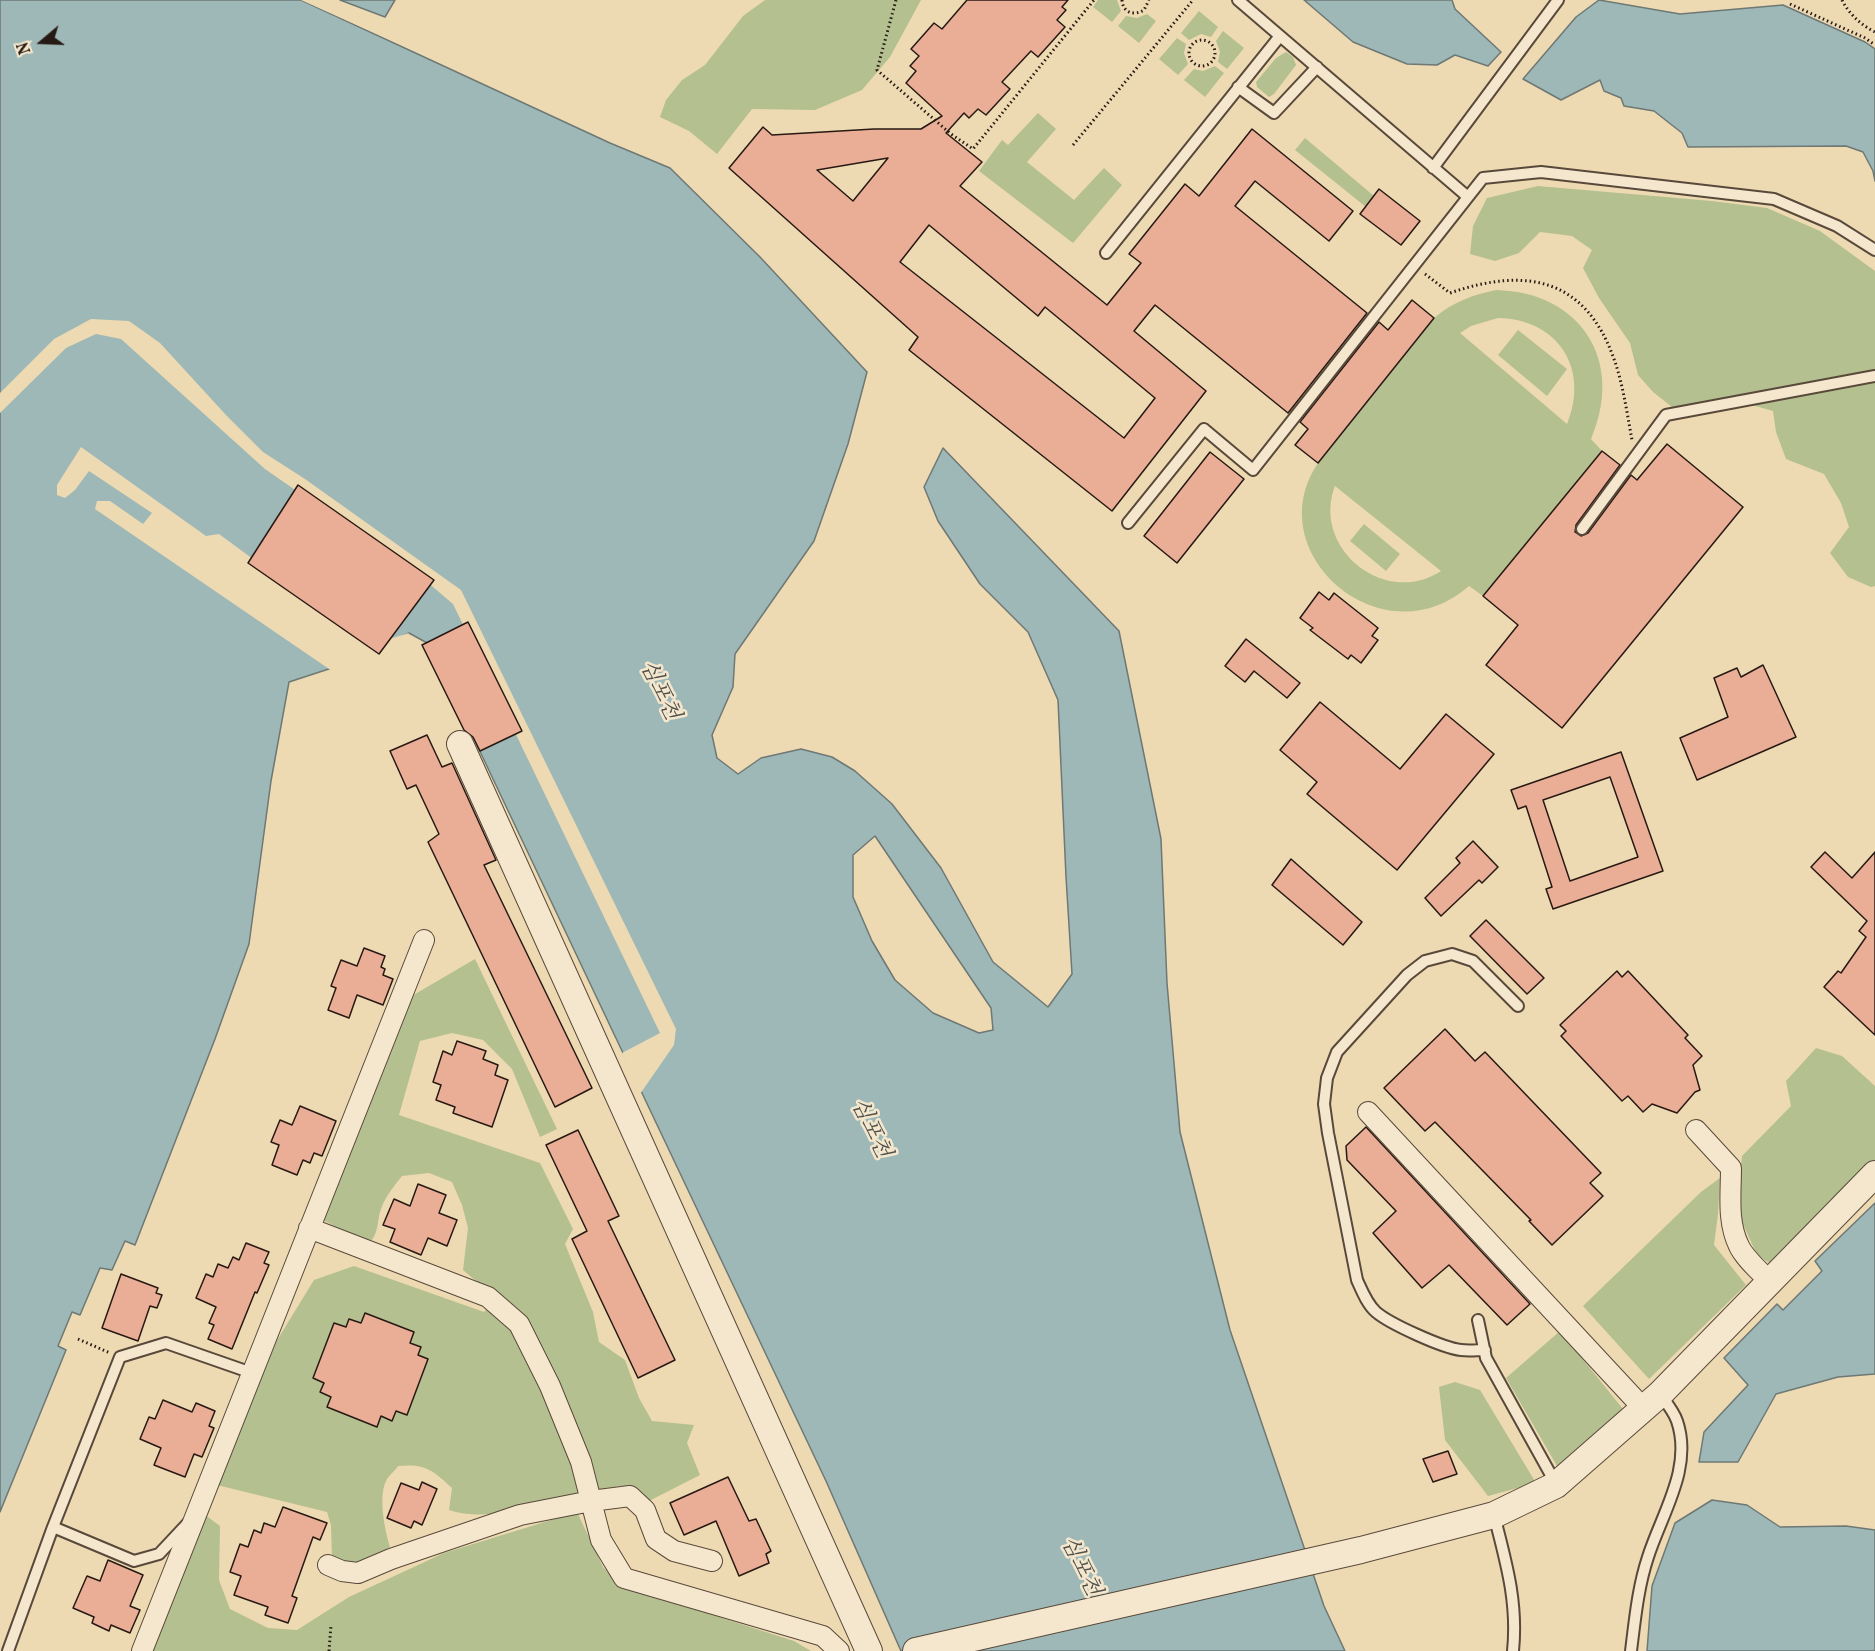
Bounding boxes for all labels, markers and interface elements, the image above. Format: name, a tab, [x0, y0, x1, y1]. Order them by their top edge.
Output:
north arrow	[12, 12, 72, 72]
text: N	[13, 39, 37, 57]
water label: 심포천	[632, 657, 684, 725]
water label: 심포천	[843, 1095, 895, 1163]
water label: 심포천	[1053, 1533, 1105, 1601]

